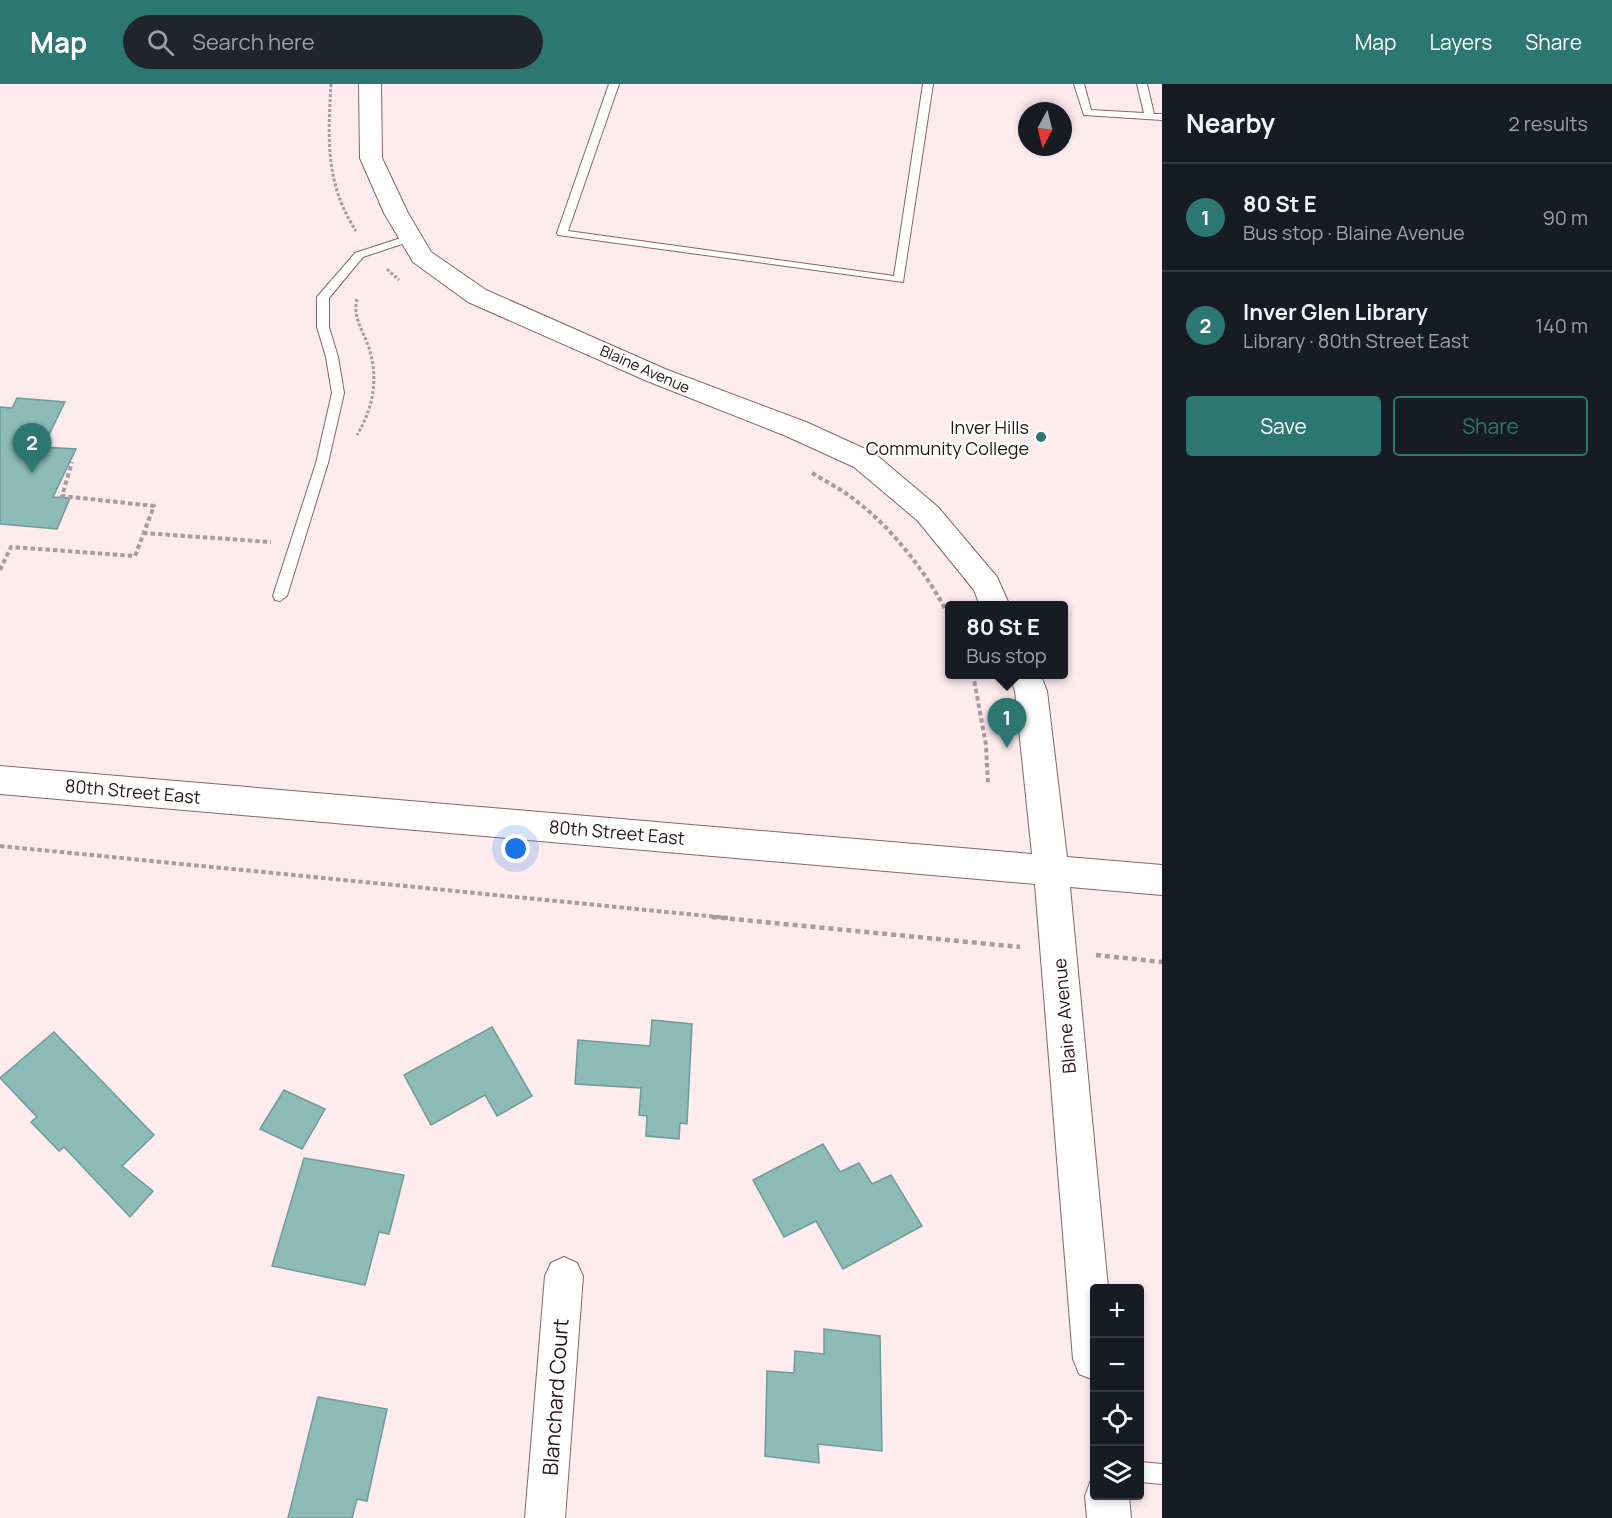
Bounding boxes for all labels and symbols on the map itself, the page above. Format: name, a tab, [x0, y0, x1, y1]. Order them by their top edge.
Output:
north arrow	[1018, 102, 1072, 156]
street label: Blaine Avenue	[597, 340, 694, 398]
place label: Inver Hills Community College	[866, 415, 1029, 460]
pin: 2	[12, 424, 51, 473]
marker: Inver Hills Community College	[1034, 430, 1048, 444]
pin: 1	[988, 698, 1026, 748]
street label: 80th Street East	[64, 773, 202, 809]
street label: 80th Street East	[548, 814, 686, 850]
your location	[501, 834, 530, 863]
street label: Blaine Avenue	[1047, 957, 1081, 1075]
street label: Blanchard Court	[536, 1317, 574, 1477]

